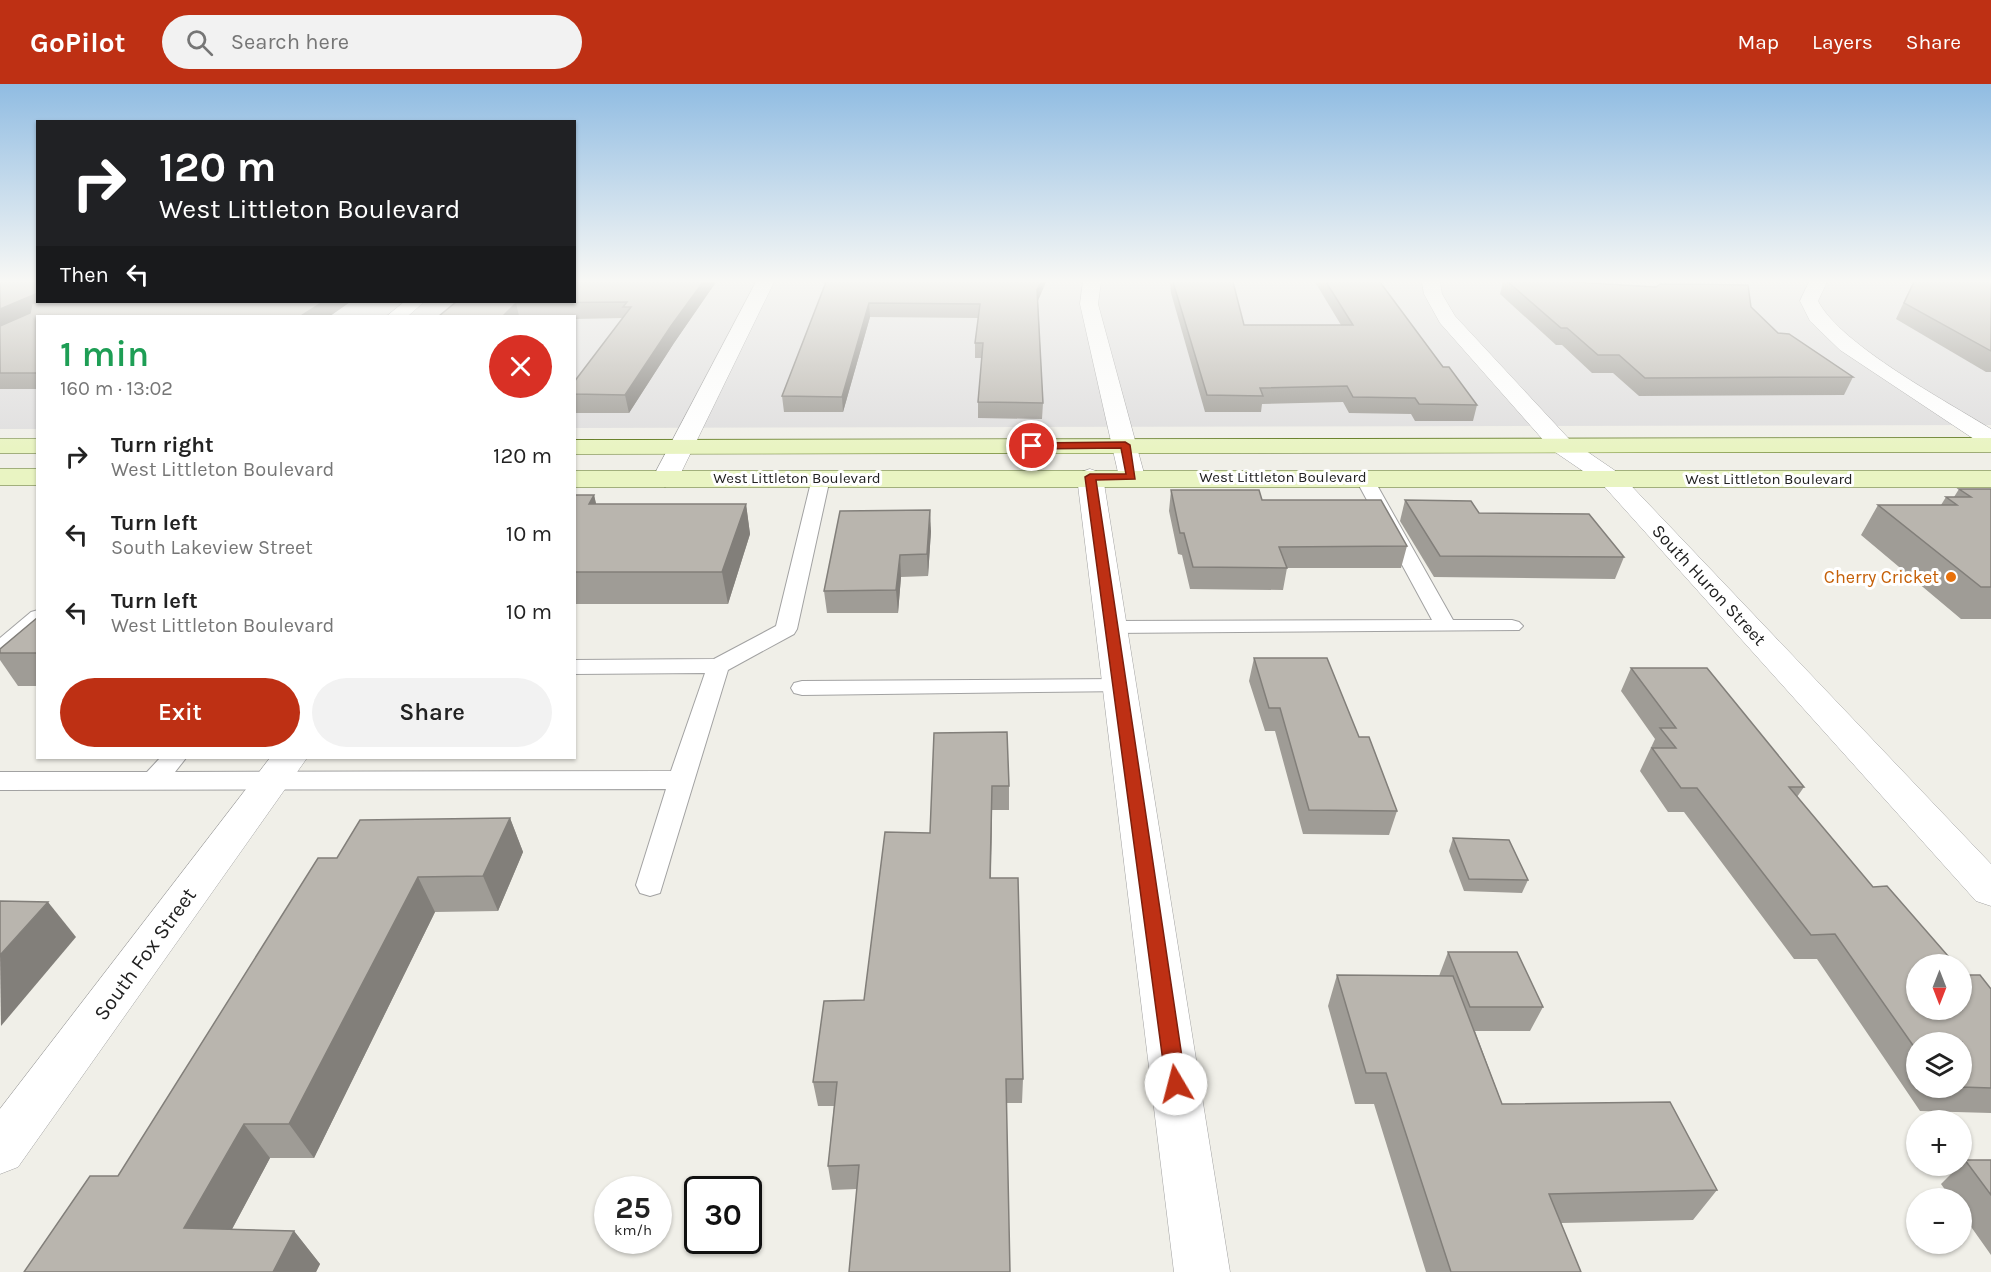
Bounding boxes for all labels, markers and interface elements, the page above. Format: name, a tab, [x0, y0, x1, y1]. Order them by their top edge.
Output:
search box	[162, 15, 582, 69]
text: GoPilot	[30, 26, 126, 59]
icon: search	[183, 26, 216, 59]
text: Search here	[231, 29, 349, 55]
text: Map	[1737, 30, 1779, 54]
text: Layers	[1812, 30, 1873, 54]
text: Share	[1906, 30, 1961, 54]
text: 120 m	[159, 142, 276, 192]
icon: right	[60, 144, 138, 222]
text: West Littleton Boulevard	[159, 193, 460, 225]
icon: left	[121, 258, 154, 291]
text: Then	[60, 262, 109, 288]
text: 1 min	[60, 333, 149, 375]
button: close	[489, 335, 552, 398]
text: 160 m · 13:02	[60, 377, 173, 400]
pin	[1006, 420, 1057, 471]
icon: arrive	[1015, 429, 1048, 462]
text: Turn right	[111, 432, 214, 458]
icon: right	[60, 440, 93, 473]
text: 120 m	[493, 443, 552, 469]
text: West Littleton Boulevard	[111, 458, 334, 481]
street label: West Littleton Boulevard	[1199, 468, 1367, 486]
street label: West Littleton Boulevard	[713, 469, 881, 487]
street label: West Littleton Boulevard	[1685, 470, 1853, 488]
text: Turn left	[111, 510, 198, 536]
icon: left	[60, 518, 93, 551]
street label: South Huron Street	[1647, 520, 1771, 650]
text: 10 m	[506, 521, 552, 547]
text: South Lakeview Street	[111, 536, 313, 559]
place label: Cherry Cricket	[1824, 566, 1939, 588]
marker: Cherry Cricket	[1944, 570, 1958, 584]
text: Turn left	[111, 588, 198, 614]
icon: left	[60, 596, 93, 629]
text: 10 m	[506, 599, 552, 625]
text: West Littleton Boulevard	[111, 614, 334, 637]
button: Exit	[60, 678, 300, 747]
button: Share	[312, 678, 552, 747]
street label: South Fox Street	[89, 883, 201, 1025]
north arrow	[1906, 954, 1972, 1020]
map controls	[1906, 954, 1972, 1254]
button: layers	[1906, 1032, 1972, 1098]
position arrow	[1144, 1052, 1208, 1116]
button: +	[1906, 1110, 1972, 1176]
speed limit sign: 30	[684, 1176, 762, 1254]
button: −	[1906, 1188, 1972, 1254]
text: 25	[615, 1190, 651, 1226]
text: km/h	[614, 1221, 652, 1239]

